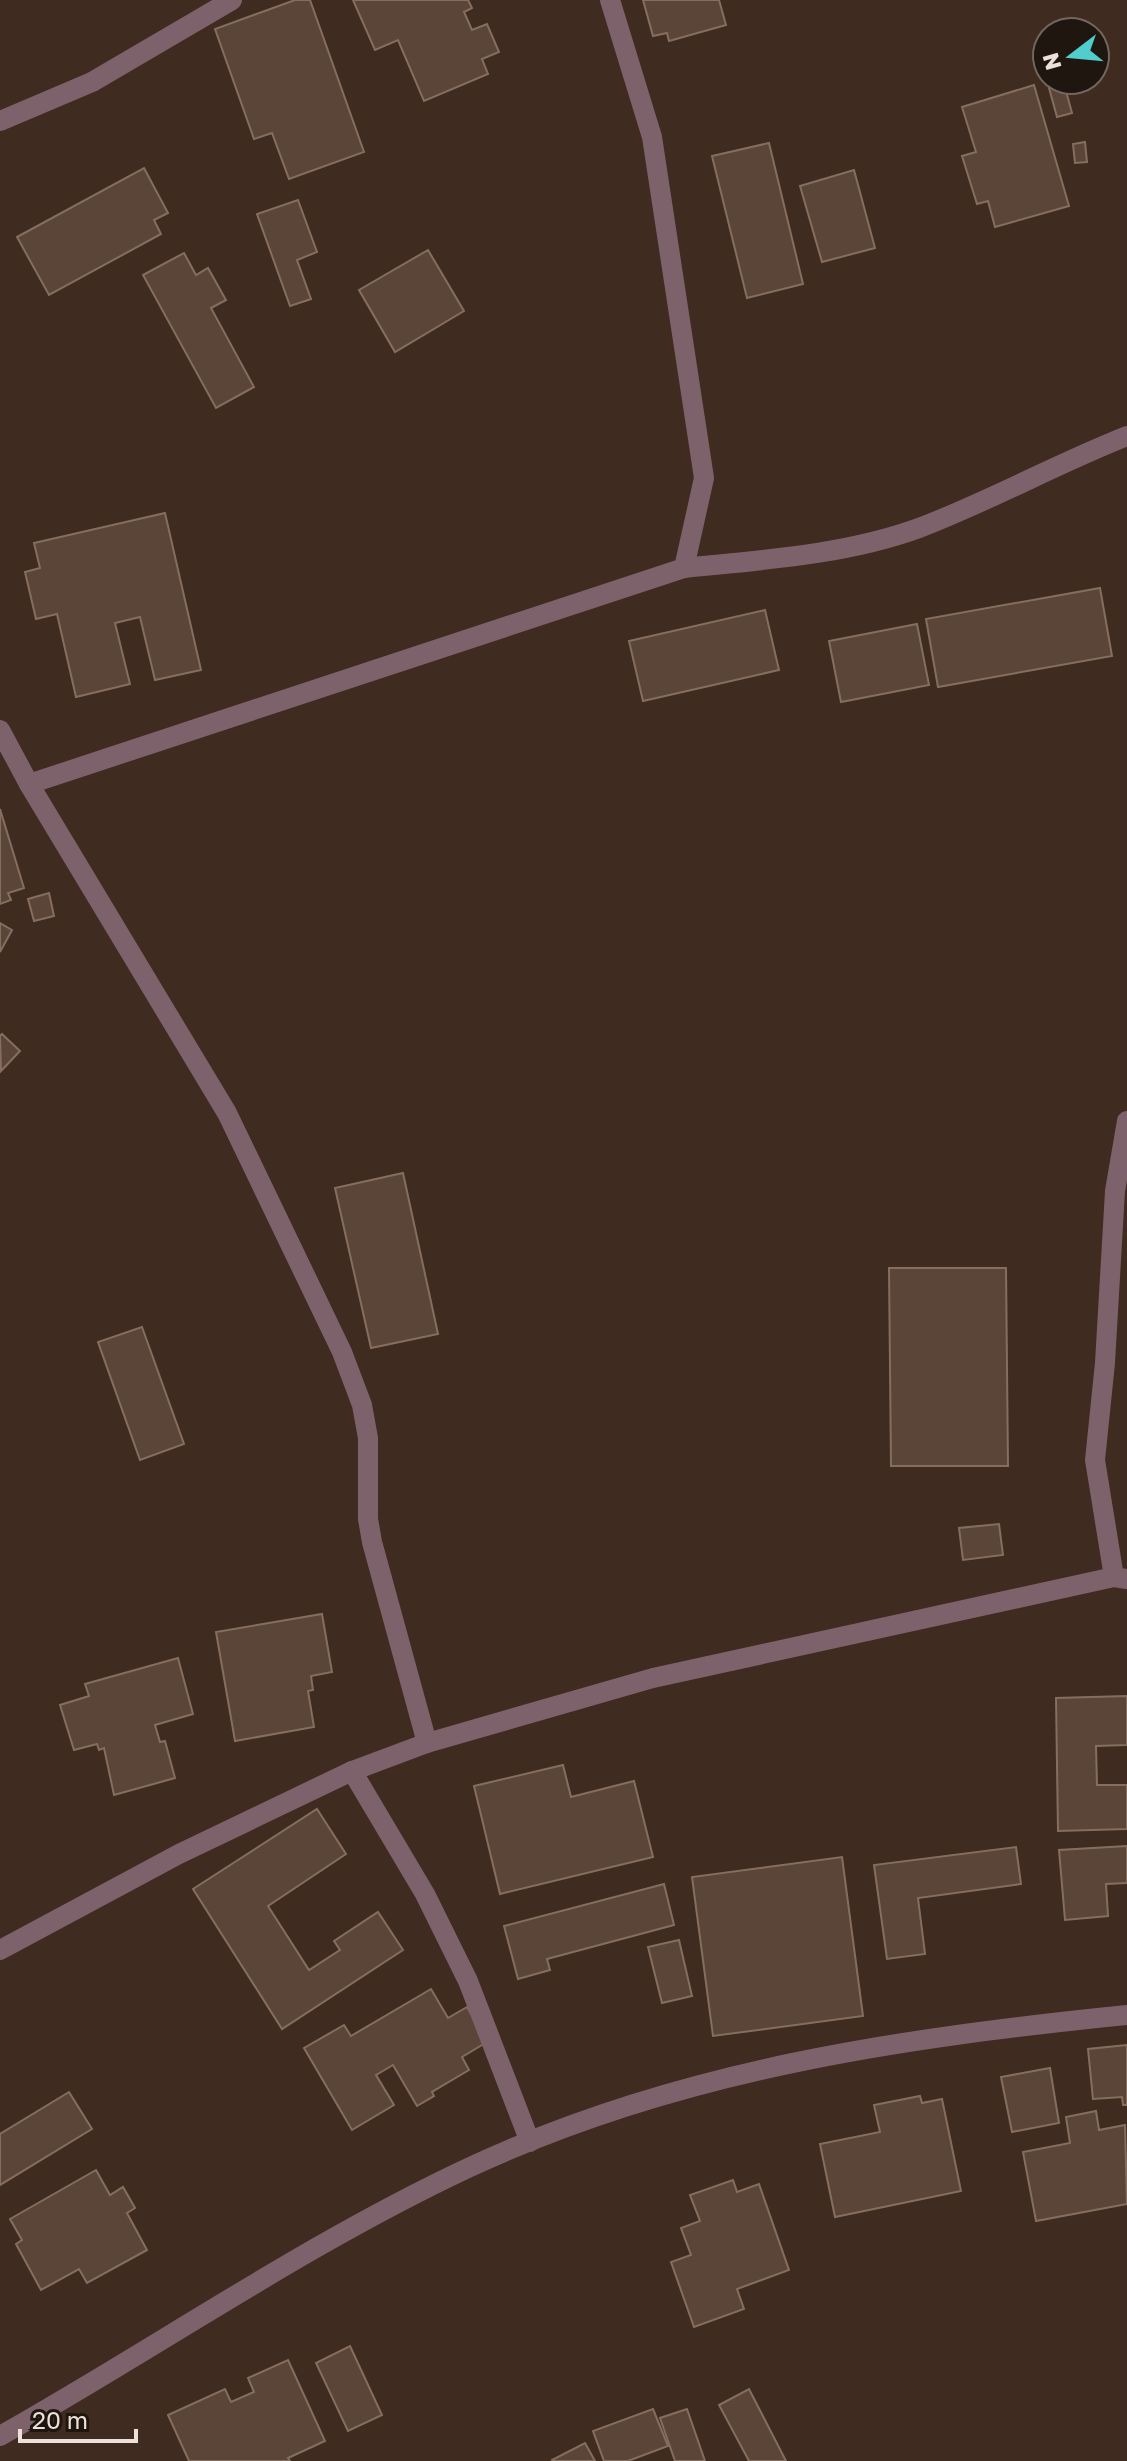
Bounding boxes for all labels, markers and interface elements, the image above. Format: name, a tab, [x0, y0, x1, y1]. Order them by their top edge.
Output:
north arrow	[1031, 16, 1111, 96]
text: N	[1036, 50, 1067, 73]
scale bar	[20, 2393, 136, 2443]
text: 20 m	[32, 2405, 88, 2434]

